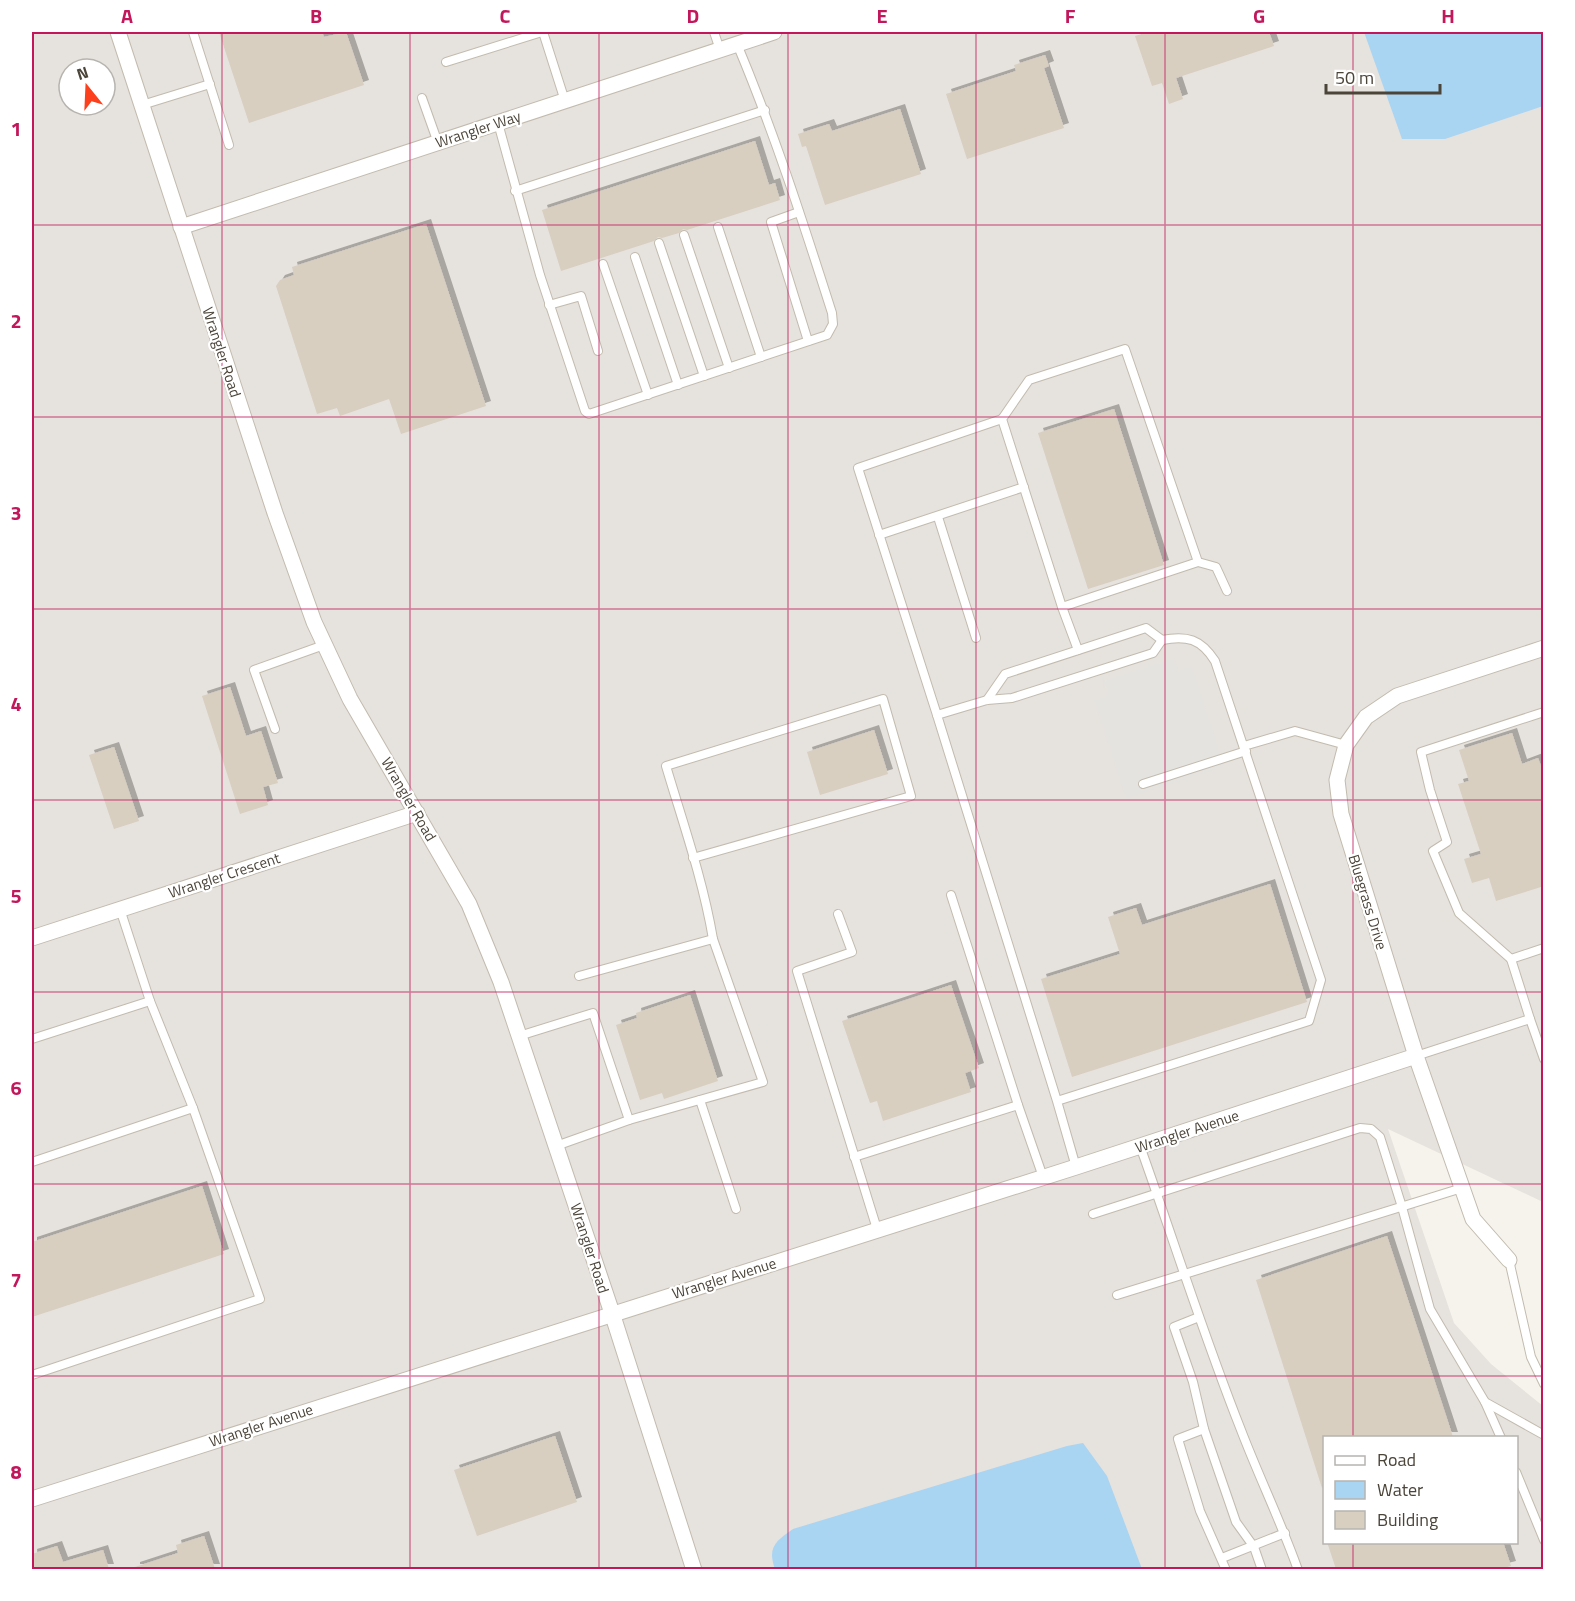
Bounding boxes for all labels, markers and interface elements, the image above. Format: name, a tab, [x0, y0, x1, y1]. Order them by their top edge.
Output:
text: A	[121, 0, 133, 31]
text: B	[310, 0, 322, 31]
text: C	[500, 0, 511, 31]
text: D	[687, 0, 699, 31]
text: E	[876, 0, 888, 31]
text: F	[1065, 0, 1076, 31]
text: G	[1253, 0, 1265, 31]
text: H	[1441, 0, 1455, 31]
north arrow	[57, 57, 117, 117]
scale bar	[1326, 57, 1440, 95]
text: N	[73, 60, 91, 86]
text: 50 m	[1335, 64, 1374, 91]
street label: Wrangler Way	[432, 104, 524, 154]
text: 1	[10, 113, 22, 144]
street label: Wrangler Road	[197, 304, 247, 400]
text: 2	[10, 305, 22, 336]
text: 3	[10, 497, 22, 528]
text: 4	[10, 688, 22, 719]
street label: Wrangler Road	[376, 753, 442, 845]
street label: Wrangler Crescent	[165, 846, 283, 904]
street label: Bluegrass Drive	[1343, 851, 1393, 953]
text: 5	[10, 880, 22, 911]
text: 6	[10, 1072, 22, 1103]
street label: Wrangler Avenue	[1132, 1103, 1242, 1159]
street label: Wrangler Road	[565, 1200, 615, 1296]
street label: Wrangler Avenue	[669, 1251, 779, 1305]
text: 7	[10, 1264, 22, 1295]
street label: Wrangler Avenue	[206, 1397, 316, 1453]
legend	[1323, 1436, 1518, 1544]
text: Road	[1377, 1446, 1416, 1473]
text: 8	[10, 1456, 22, 1487]
text: Water	[1377, 1476, 1423, 1503]
text: Building	[1377, 1506, 1438, 1533]

